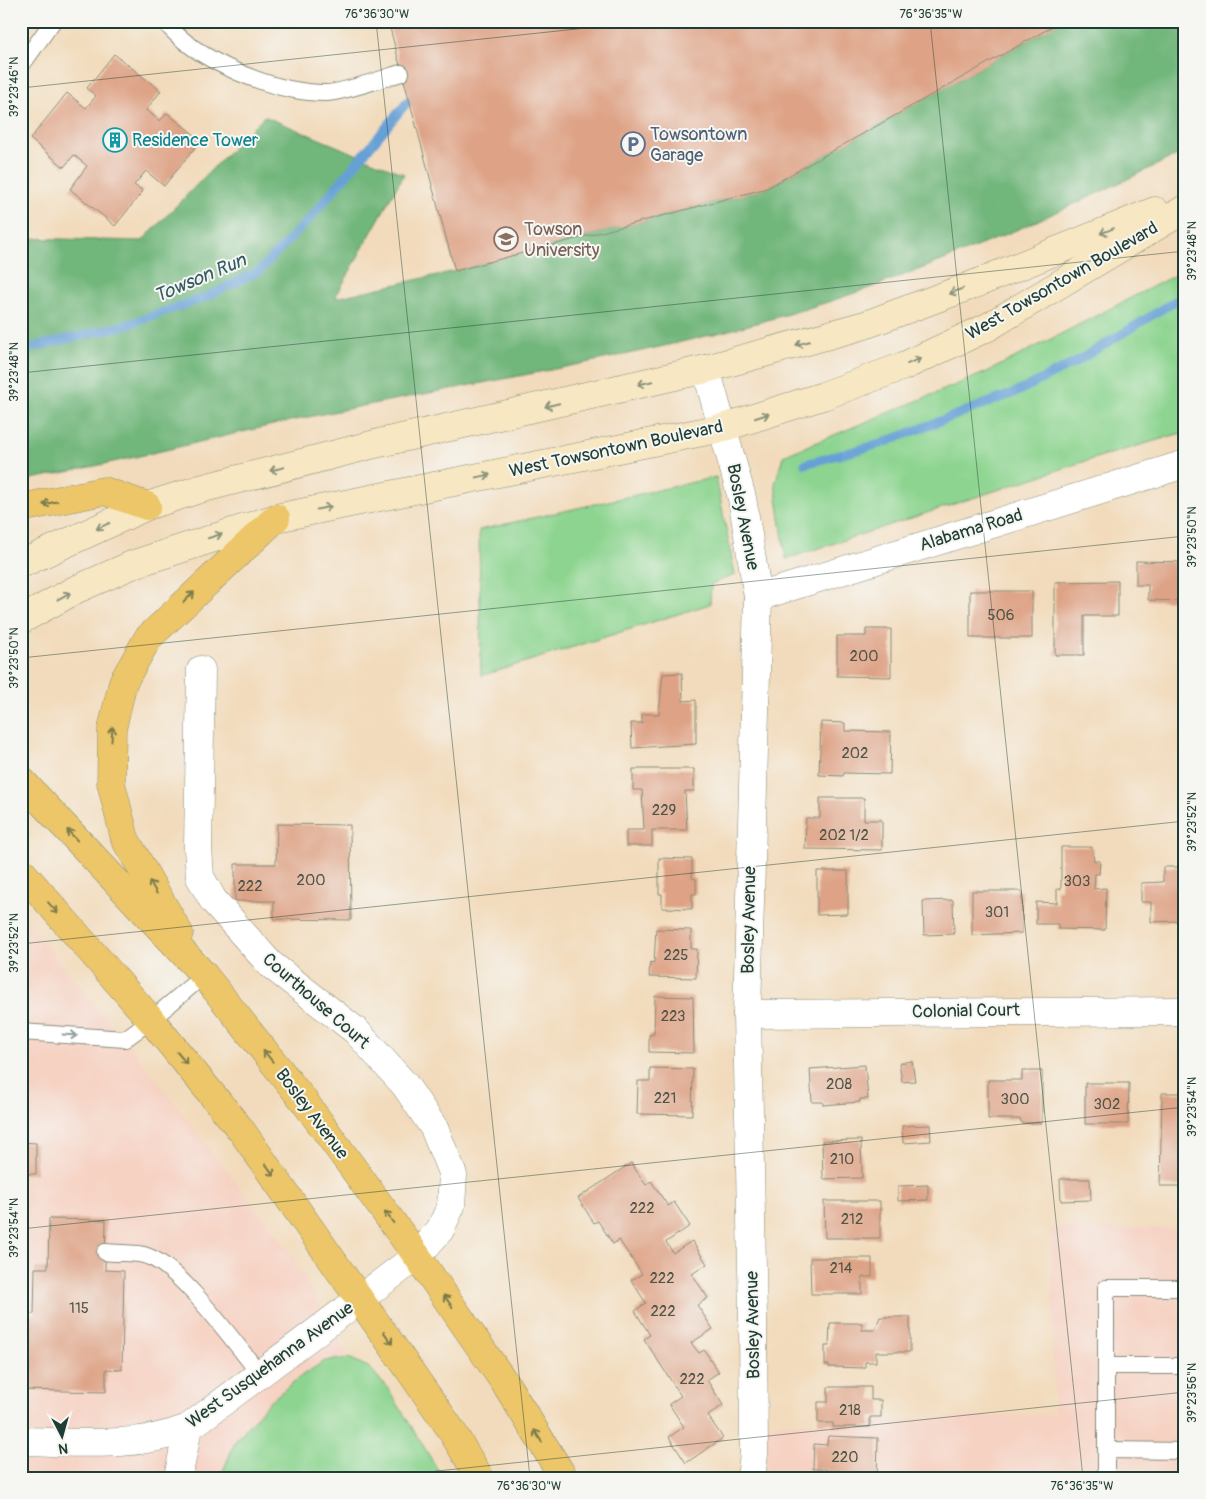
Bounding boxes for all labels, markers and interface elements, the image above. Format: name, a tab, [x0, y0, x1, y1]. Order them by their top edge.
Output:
text: 76°36'30"W	[345, 7, 409, 22]
text: 76°36'35"W	[900, 7, 962, 22]
text: 39°23'46"N	[7, 57, 22, 117]
place label: Towsontown Garage	[650, 123, 747, 167]
building icon: Residence Tower	[102, 127, 128, 153]
place label: Residence Tower	[132, 129, 259, 152]
parking icon: Towsontown Garage	[620, 131, 646, 157]
street label: West Towsontown Boulevard	[962, 216, 1162, 346]
place label: Towson University	[524, 218, 600, 262]
text: 39°23'48"N	[1185, 221, 1200, 281]
school or university icon: Towson University	[493, 226, 519, 252]
one-way arrow	[1100, 226, 1115, 236]
water label: Towson Run	[151, 247, 251, 308]
one-way arrow	[949, 287, 965, 296]
one-way arrow	[795, 338, 811, 348]
text: 39°23'48"N	[7, 342, 22, 402]
one-way arrow	[907, 355, 922, 365]
one-way arrow	[638, 379, 654, 388]
one-way arrow	[544, 400, 560, 410]
one-way arrow	[754, 411, 770, 421]
street label: West Towsontown Boulevard	[507, 415, 725, 483]
street label: Bosley Avenue	[721, 462, 765, 572]
one-way arrow	[270, 465, 286, 474]
one-way arrow	[475, 471, 491, 481]
one-way arrow	[43, 499, 59, 508]
one-way arrow	[316, 503, 332, 513]
street label: Alabama Road	[916, 503, 1026, 557]
text: 39°23'50"N	[1185, 506, 1200, 568]
one-way arrow	[96, 522, 111, 531]
one-way arrow	[207, 531, 223, 541]
one-way arrow	[56, 591, 71, 600]
one-way arrow	[183, 591, 196, 603]
house number: 506	[987, 606, 1015, 625]
text: 39°23'50"N	[7, 627, 22, 689]
house number: 200	[850, 647, 878, 666]
one-way arrow	[107, 727, 116, 743]
house number: 202	[841, 744, 869, 763]
text: 39°23'52"N	[1185, 792, 1200, 852]
house number: 229	[652, 801, 676, 820]
house number: 202 1/2	[819, 826, 869, 845]
one-way arrow	[66, 828, 78, 841]
street label: Bosley Avenue	[737, 866, 761, 974]
house number: 200	[297, 871, 325, 890]
house number: 303	[1064, 872, 1091, 891]
house number: 222	[237, 877, 263, 896]
one-way arrow	[147, 881, 157, 895]
one-way arrow	[47, 901, 59, 914]
house number: 301	[985, 903, 1009, 922]
text: 39°23'52"N	[7, 913, 22, 973]
house number: 225	[664, 946, 688, 965]
street label: Courthouse Court	[258, 948, 375, 1054]
street label: Colonial Court	[912, 999, 1021, 1023]
house number: 223	[661, 1007, 685, 1026]
one-way arrow	[62, 1031, 78, 1040]
one-way arrow	[263, 1050, 274, 1063]
one-way arrow	[176, 1051, 187, 1064]
street label: Bosley Avenue	[270, 1064, 354, 1164]
house number: 208	[826, 1075, 853, 1094]
text: 39°23'54"N	[1185, 1077, 1200, 1137]
house number: 221	[654, 1089, 676, 1108]
house number: 300	[1001, 1090, 1029, 1109]
house number: 302	[1093, 1095, 1121, 1114]
house number: 210	[830, 1150, 854, 1169]
one-way arrow	[265, 1163, 275, 1177]
text: 39°23'54"N	[7, 1198, 22, 1258]
house number: 222	[629, 1199, 655, 1218]
house number: 212	[841, 1210, 863, 1229]
one-way arrow	[383, 1211, 394, 1224]
house number: 214	[830, 1259, 853, 1278]
house number: 222	[649, 1269, 675, 1288]
street label: Bosley Avenue	[741, 1271, 765, 1379]
one-way arrow	[443, 1294, 453, 1308]
street label: West Susquehanna Avenue	[182, 1296, 358, 1434]
house number: 115	[69, 1299, 89, 1318]
house number: 222	[650, 1302, 676, 1321]
one-way arrow	[383, 1331, 393, 1345]
text: 39°23'56"N	[1185, 1363, 1200, 1423]
house number: 222	[679, 1370, 705, 1389]
house number: 218	[839, 1401, 861, 1420]
north arrow	[38, 1412, 88, 1462]
one-way arrow	[533, 1430, 543, 1444]
text: N	[58, 1439, 69, 1457]
house number: 220	[831, 1448, 859, 1467]
text: 76°36'30"W	[497, 1479, 561, 1494]
text: 76°36'35"W	[1051, 1479, 1113, 1494]

